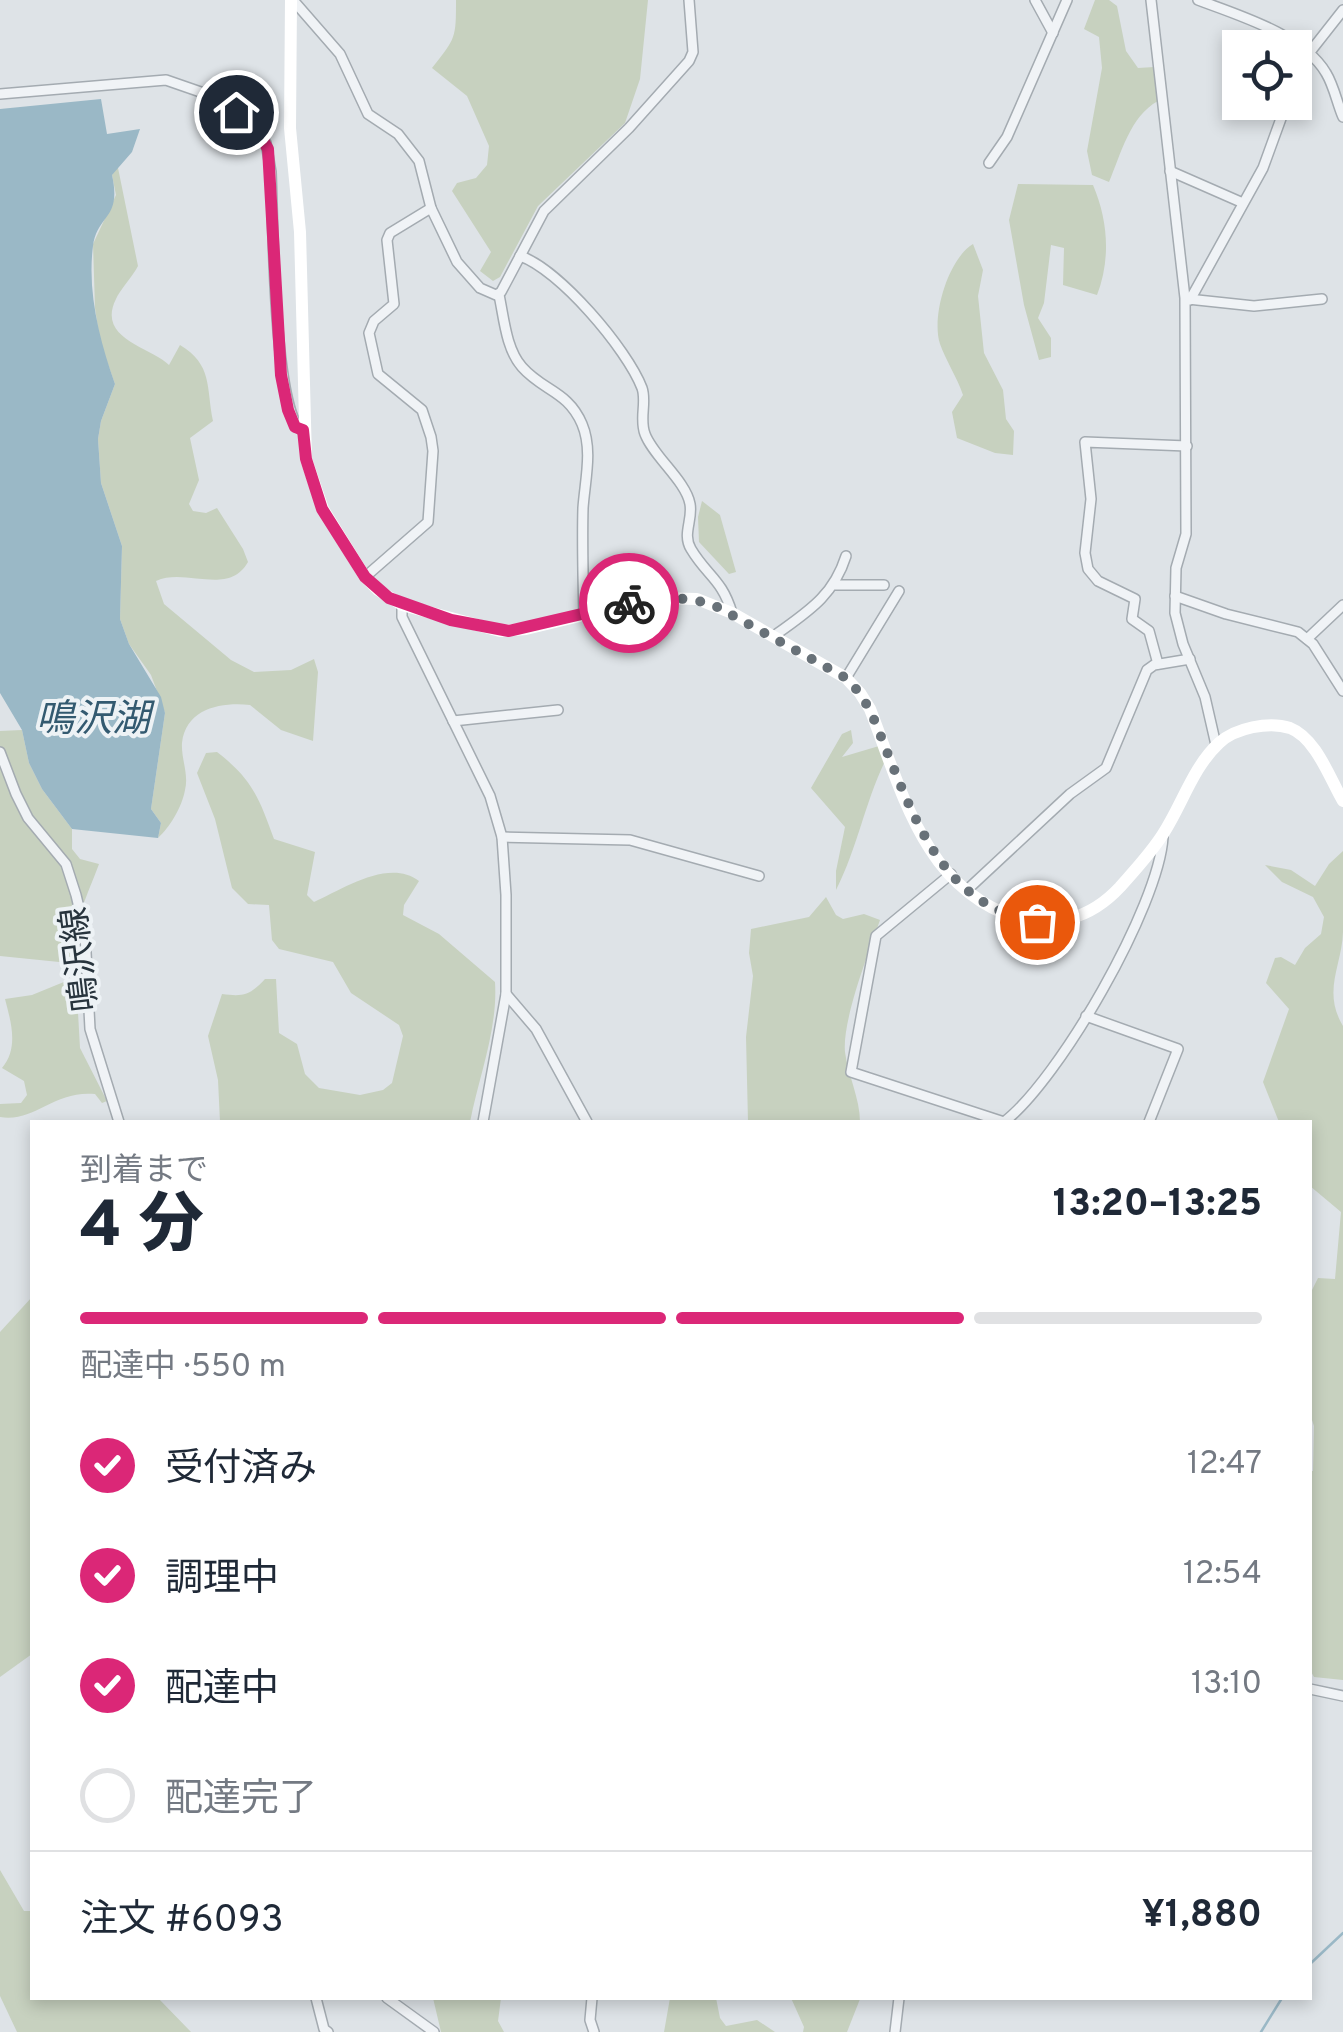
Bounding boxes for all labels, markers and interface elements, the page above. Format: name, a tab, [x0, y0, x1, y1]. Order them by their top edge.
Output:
map controls	[1222, 30, 1312, 120]
button: locate	[1222, 30, 1312, 120]
pin	[194, 70, 279, 155]
icon: home	[209, 85, 264, 140]
courier	[579, 553, 679, 653]
icon: bike	[602, 576, 657, 631]
water label: 鳴沢湖	[36, 697, 155, 746]
pin	[995, 880, 1080, 965]
icon: bag	[1010, 895, 1065, 950]
street label: 鳴沢線	[54, 904, 110, 1014]
text: 到着まで	[80, 1152, 208, 1192]
text: 13:20–13:25	[1053, 1181, 1262, 1230]
text: 4 分	[80, 1188, 204, 1270]
text: 配達中 · 550 m	[80, 1348, 286, 1388]
icon: check	[80, 1438, 135, 1493]
text: 12:47	[1187, 1445, 1262, 1485]
text: 受付済み	[165, 1446, 317, 1495]
icon: check	[80, 1548, 135, 1603]
text: 12:54	[1183, 1555, 1262, 1595]
text: 調理中	[165, 1556, 279, 1605]
icon: check	[80, 1658, 135, 1713]
text: 13:10	[1191, 1665, 1262, 1705]
text: 配達中	[165, 1666, 279, 1715]
text: 配達完了	[165, 1776, 317, 1825]
text: ¥1,880	[1142, 1892, 1262, 1941]
text: 注文 #6093	[80, 1897, 284, 1946]

